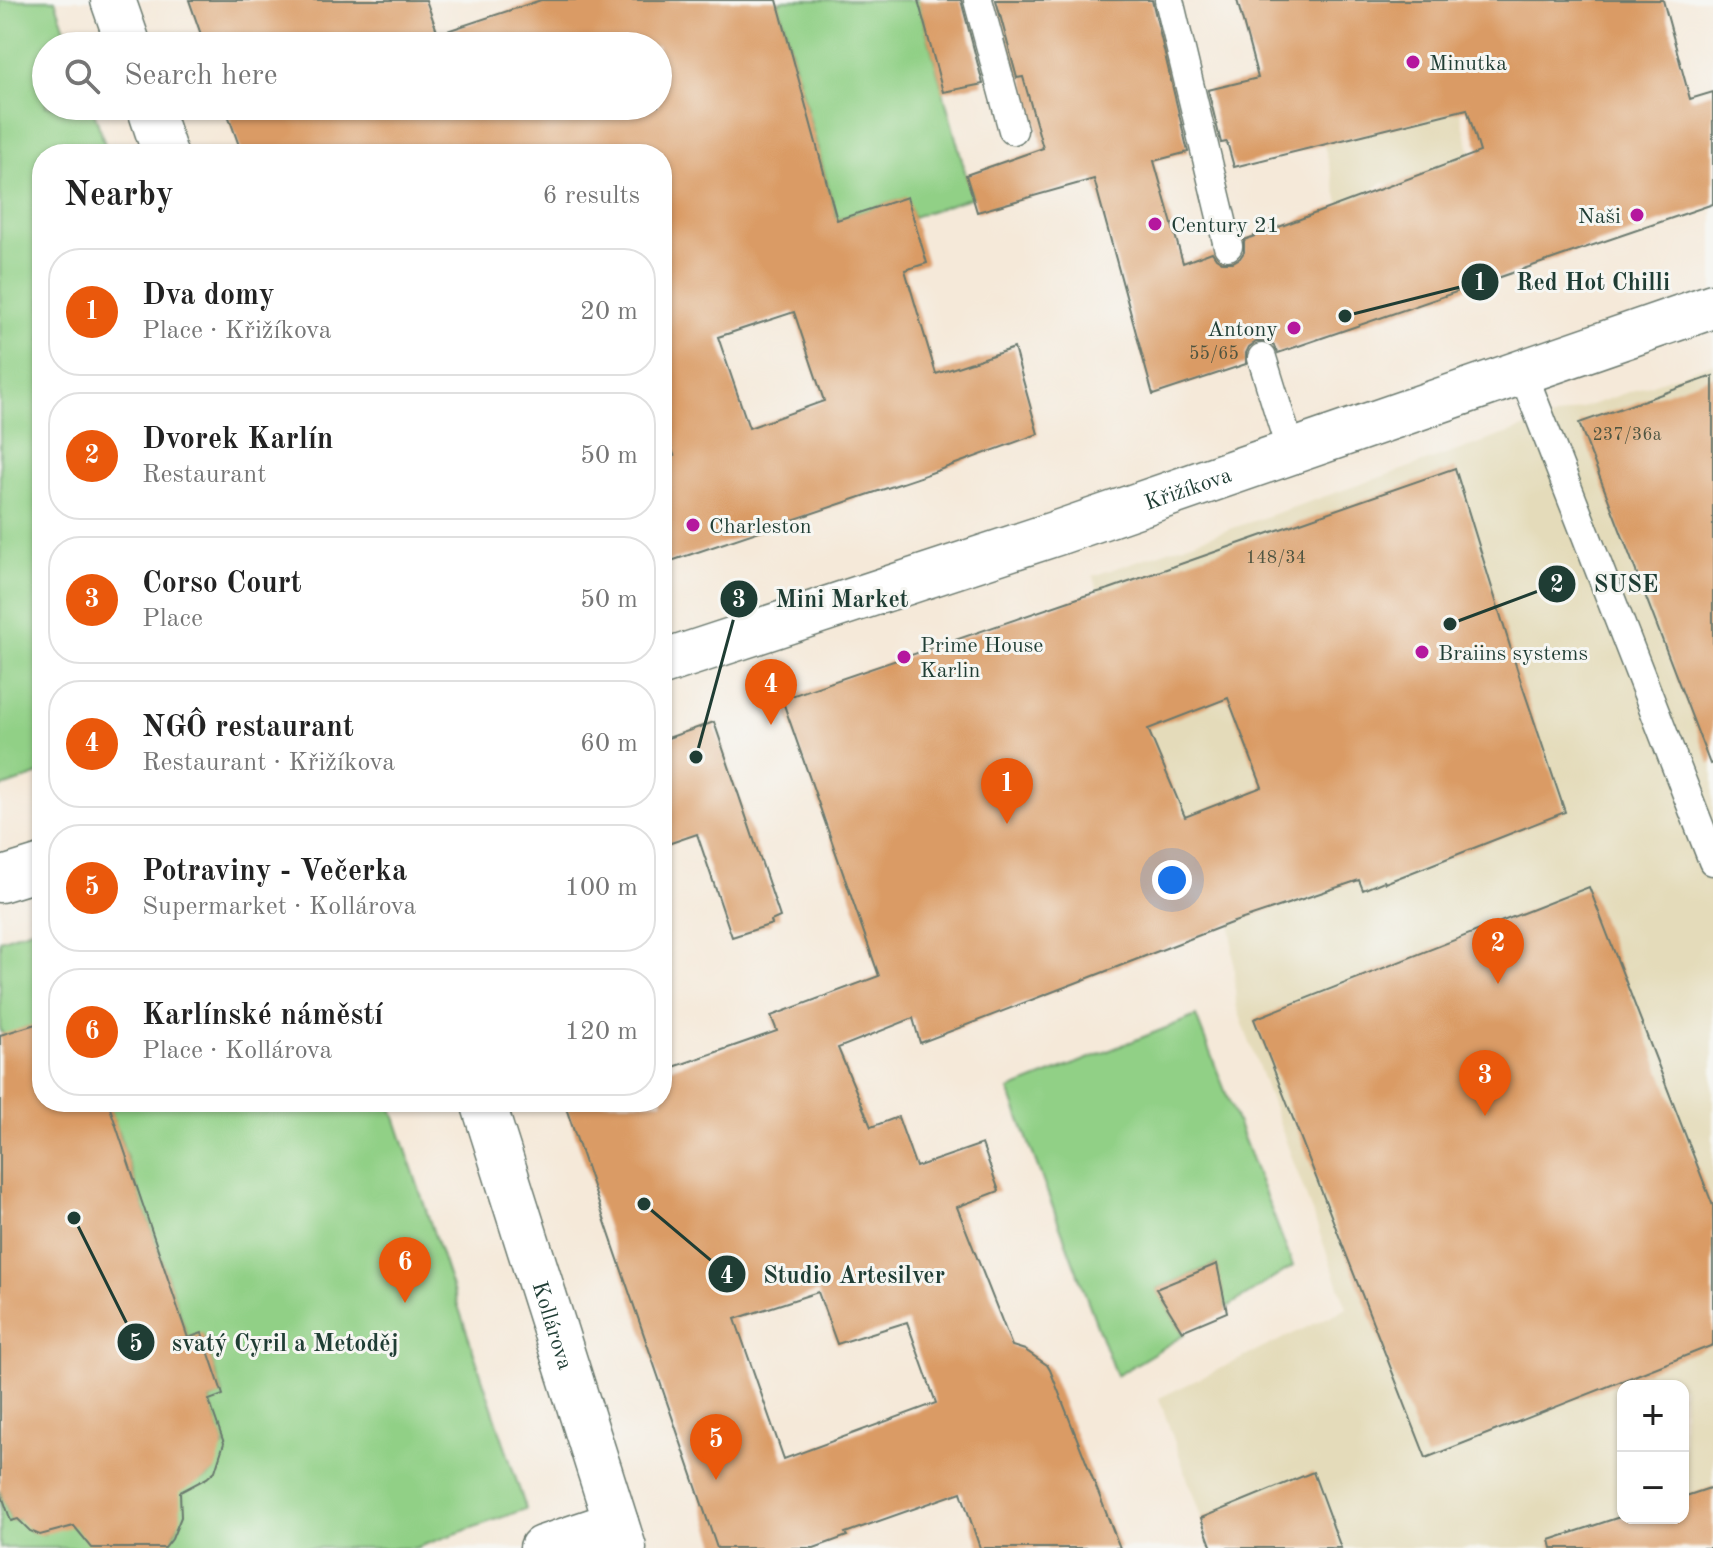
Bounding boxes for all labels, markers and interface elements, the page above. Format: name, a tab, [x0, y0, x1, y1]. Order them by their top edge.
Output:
search box	[32, 32, 672, 120]
marker: Minutka	[1404, 53, 1422, 71]
place label: Minutka	[1429, 53, 1507, 75]
icon: search	[60, 54, 104, 98]
text: Search here	[124, 61, 278, 91]
text: Nearby	[64, 179, 174, 213]
text: 6 results	[542, 183, 640, 209]
place label: Naši	[1578, 206, 1621, 228]
marker: Naši	[1628, 206, 1646, 224]
marker: Century 21	[1146, 215, 1164, 233]
place label: Century 21	[1171, 215, 1280, 237]
callout: Red Hot Chilli	[1460, 258, 1687, 306]
text: 1	[1473, 272, 1487, 296]
text: Red Hot Chilli	[1516, 272, 1670, 296]
text: Dva domy	[142, 281, 275, 311]
text: 1	[84, 299, 100, 325]
text: 20 m	[580, 299, 638, 325]
text: Place · Křižíkova	[142, 318, 332, 344]
place label: Antony	[1207, 319, 1278, 341]
marker: Antony	[1285, 319, 1303, 337]
house number: 55/65	[1189, 345, 1239, 363]
text: Dvorek Karlín	[142, 425, 333, 455]
house number: 237/36a	[1592, 426, 1662, 444]
text: 2	[84, 443, 100, 469]
text: 50 m	[580, 443, 638, 469]
text: Restaurant	[142, 462, 266, 488]
street label: Křižíkova	[1142, 464, 1235, 515]
marker: Charleston	[684, 516, 702, 534]
place label: Charleston	[709, 516, 812, 538]
house number: 148/34	[1246, 549, 1306, 567]
callout: SUSE	[1537, 560, 1674, 608]
text: Corso Court	[142, 569, 302, 599]
text: 2	[1550, 574, 1564, 598]
text: SUSE	[1594, 574, 1658, 598]
callout: Mini Market	[719, 575, 925, 623]
text: 3	[84, 587, 100, 613]
text: 50 m	[580, 587, 638, 613]
text: 3	[732, 589, 746, 613]
text: Mini Market	[775, 589, 909, 613]
text: Place	[142, 606, 203, 632]
place label: Prime House Karlin	[920, 635, 1043, 682]
marker: Braiins systems	[1413, 643, 1431, 661]
place label: Braiins systems	[1438, 643, 1588, 665]
marker: Prime House Karlin	[895, 648, 913, 666]
pin: 4	[745, 659, 797, 725]
text: NGÔ restaurant	[142, 713, 354, 743]
text: 4	[84, 731, 100, 757]
text: 60 m	[580, 731, 638, 757]
text: Restaurant · Křižíkova	[142, 750, 395, 776]
pin: 1	[981, 758, 1033, 824]
text: Potraviny - Večerka	[142, 857, 407, 887]
your location	[1152, 860, 1192, 900]
text: 5	[84, 875, 100, 901]
text: 100 m	[565, 875, 638, 901]
text: Supermarket · Kollárova	[142, 894, 416, 920]
pin: 2	[1472, 918, 1524, 984]
text: Karlínské náměstí	[142, 1001, 383, 1031]
text: 6	[84, 1019, 100, 1045]
text: 120 m	[565, 1019, 638, 1045]
text: Place · Kollárova	[142, 1038, 332, 1064]
pin: 3	[1459, 1050, 1511, 1116]
pin: 6	[379, 1237, 431, 1303]
callout: Studio Artesilver	[707, 1250, 961, 1298]
text: 4	[720, 1265, 734, 1289]
text: Studio Artesilver	[763, 1265, 945, 1289]
street label: Kollárova	[527, 1279, 576, 1373]
callout: svatý Cyril a Metoděj	[116, 1318, 415, 1366]
text: 5	[129, 1332, 143, 1357]
text: svatý Cyril a Metoděj	[172, 1333, 398, 1357]
map controls	[1617, 1380, 1689, 1524]
button: +	[1617, 1380, 1689, 1452]
pin: 5	[690, 1414, 742, 1480]
button: −	[1617, 1452, 1689, 1524]

